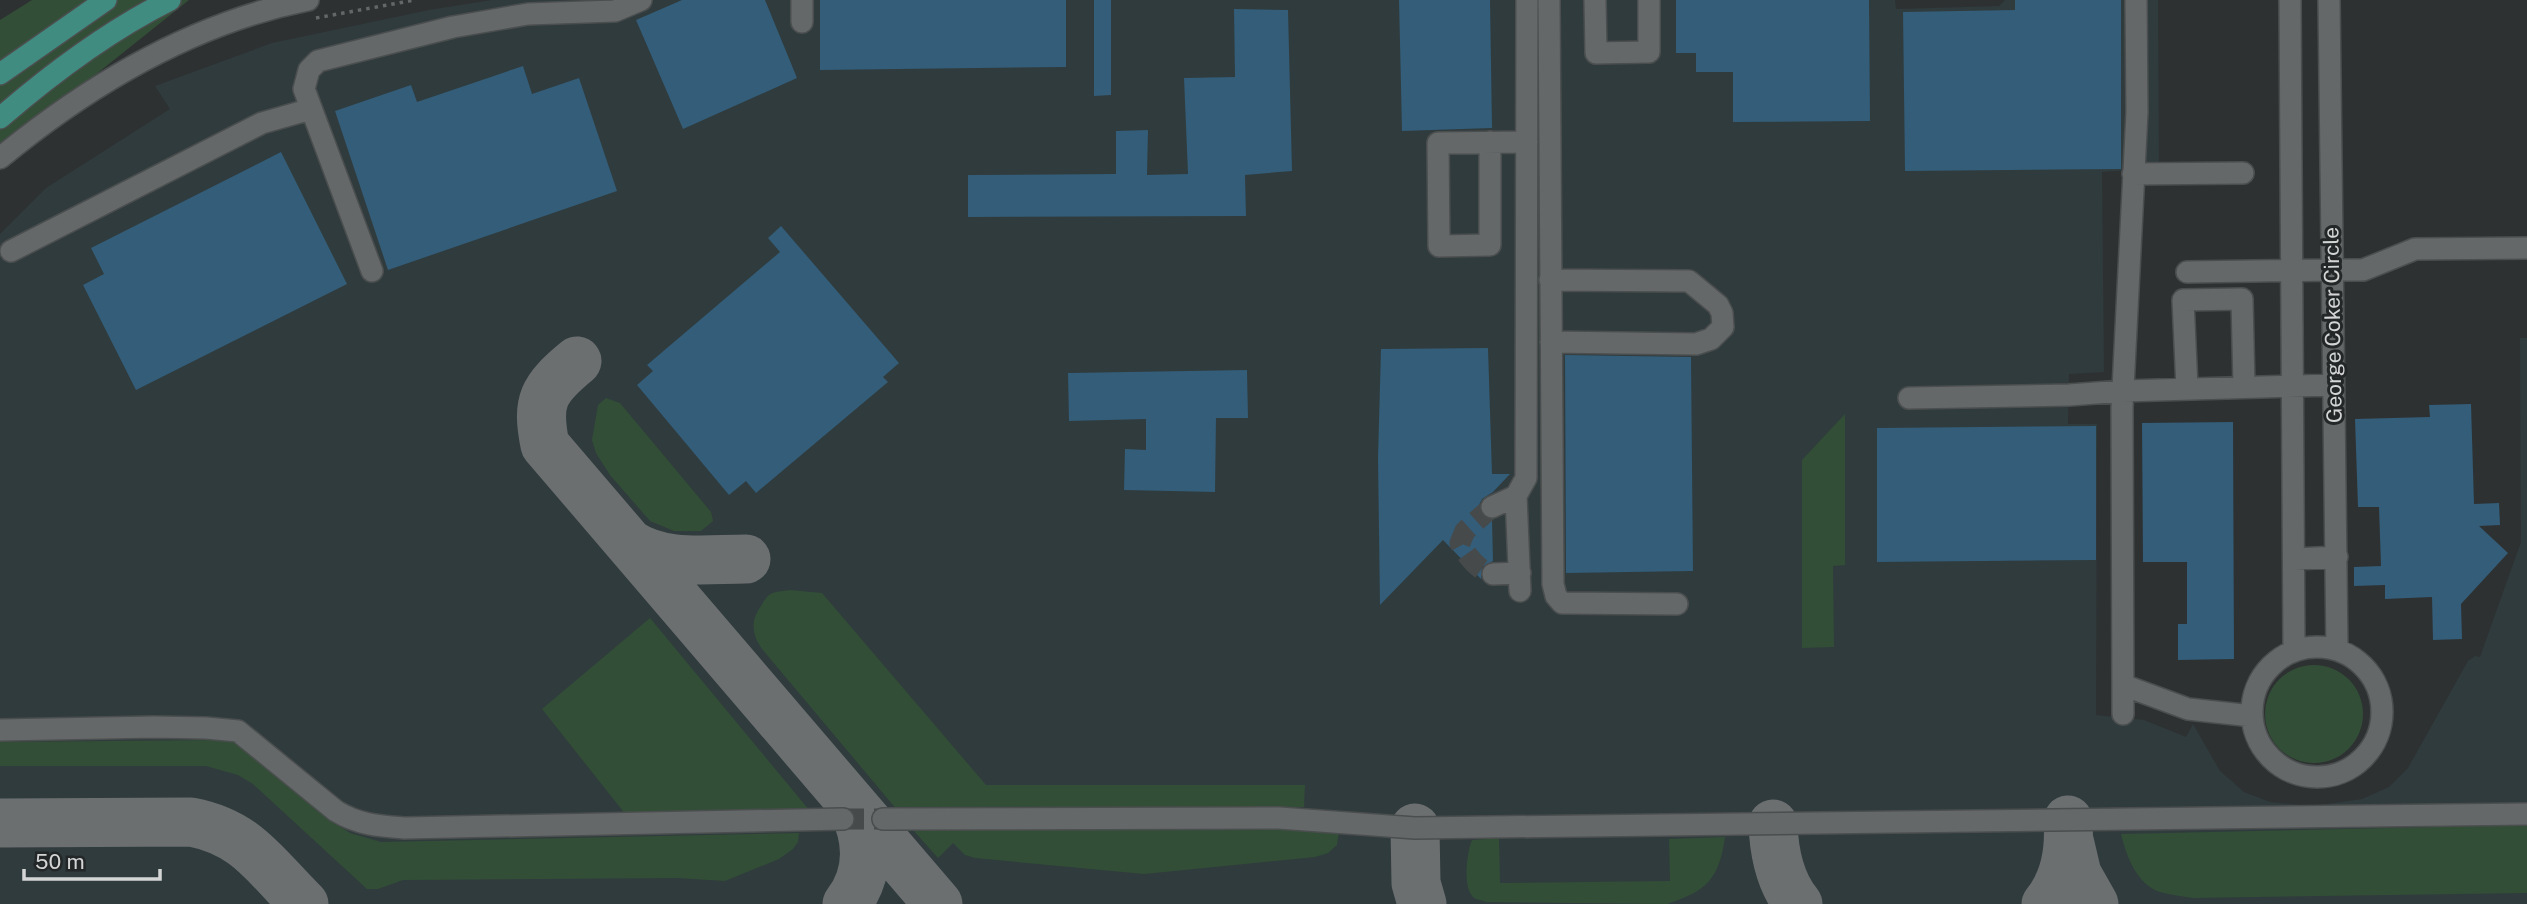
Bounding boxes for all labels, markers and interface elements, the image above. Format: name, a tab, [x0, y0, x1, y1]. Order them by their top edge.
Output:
street label: George Coker Circle	[2318, 227, 2347, 423]
scale bar	[24, 838, 161, 882]
text: 50 m	[35, 849, 85, 874]

